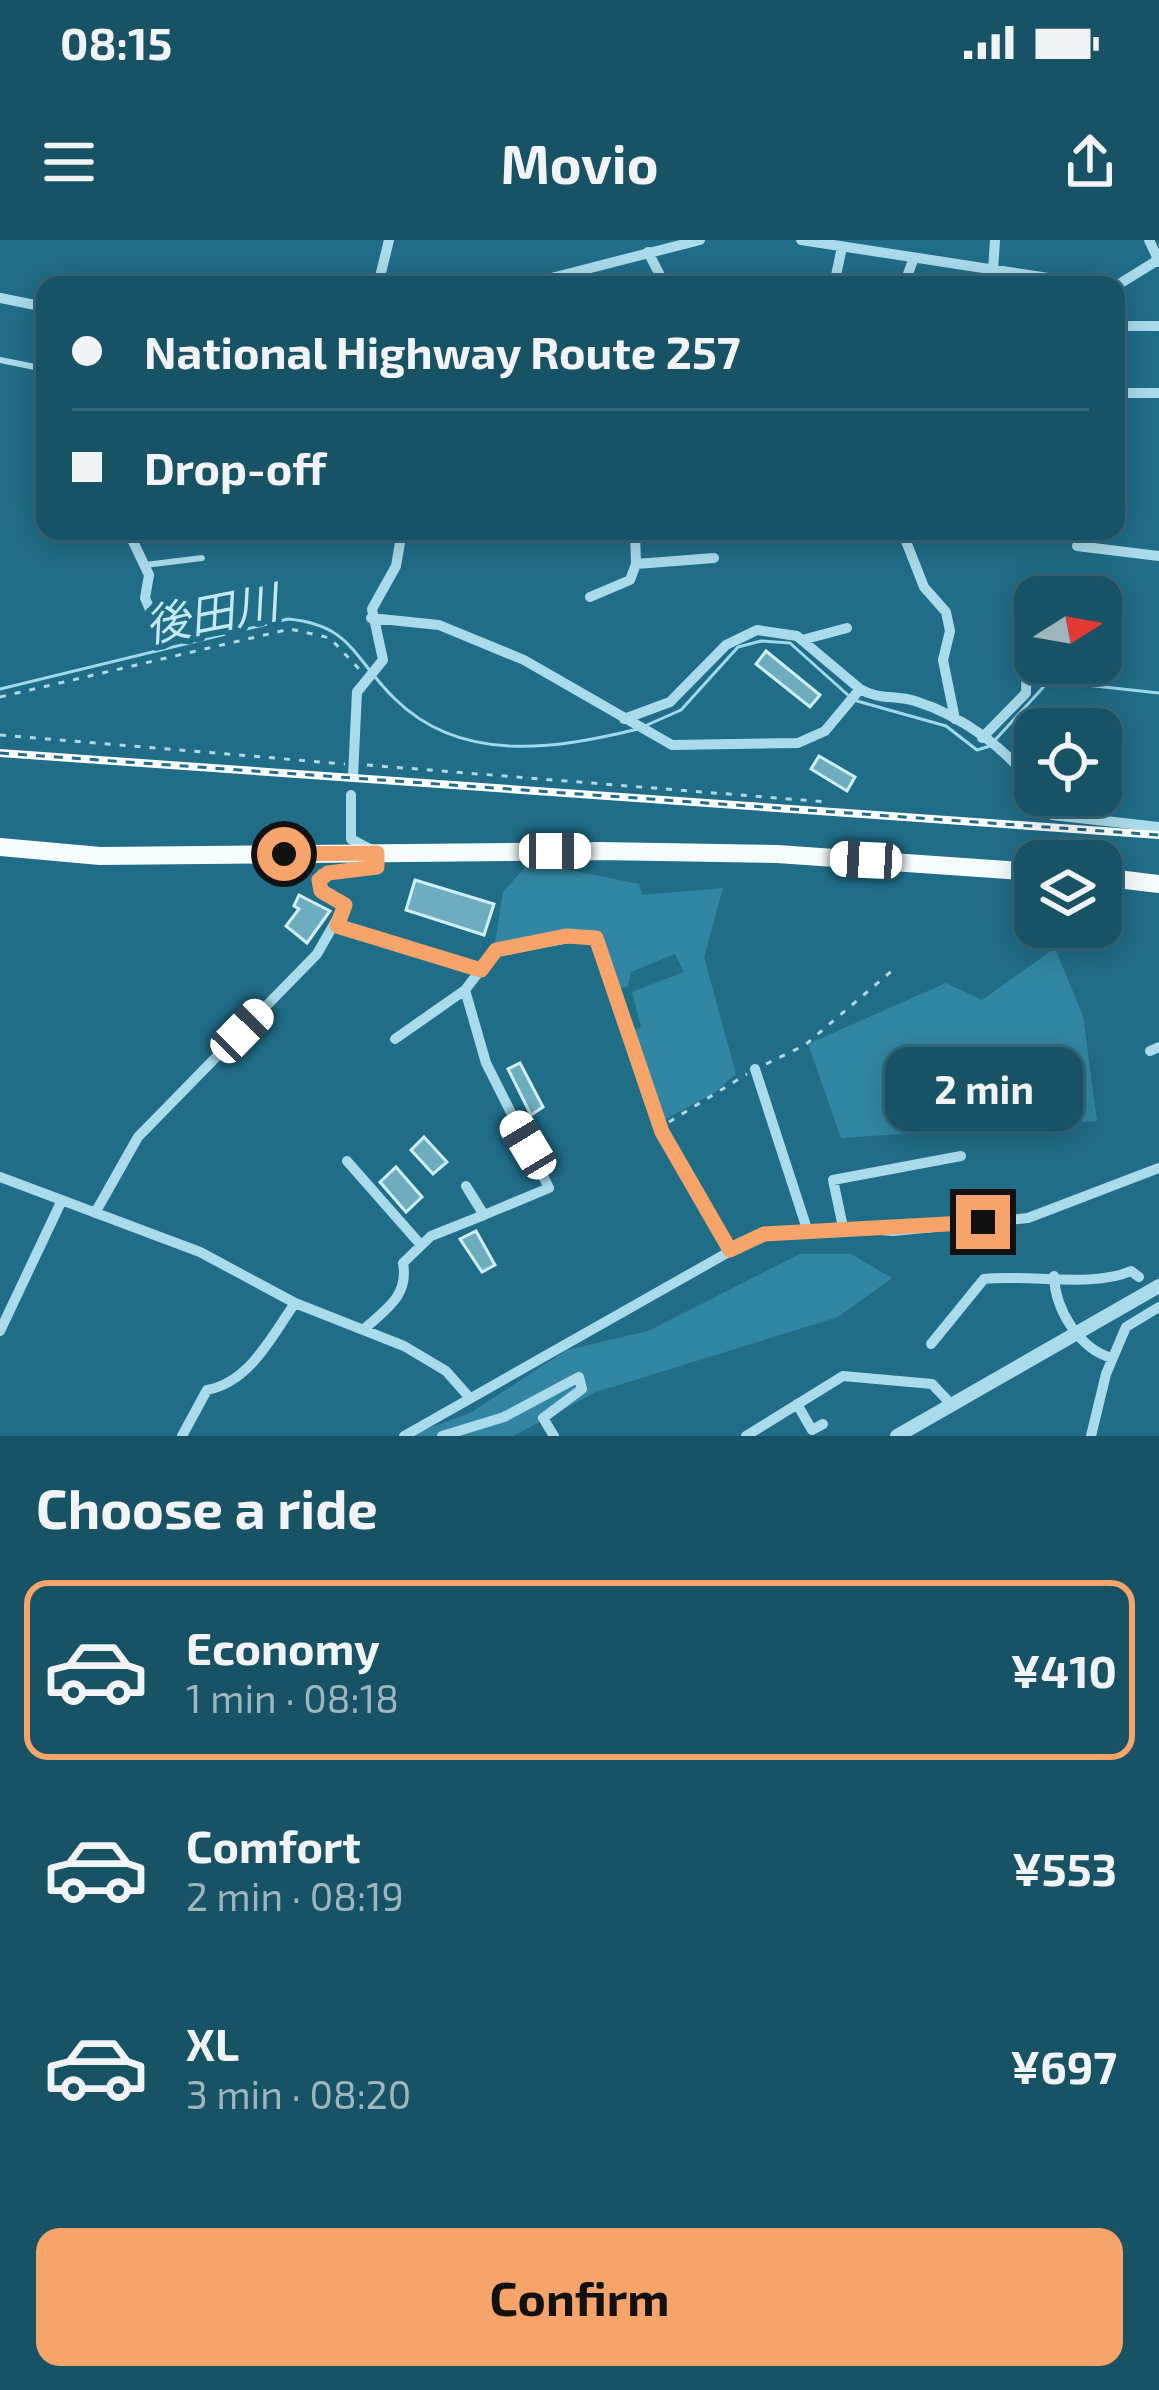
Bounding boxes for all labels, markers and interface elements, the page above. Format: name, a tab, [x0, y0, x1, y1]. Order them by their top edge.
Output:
text: 08:15	[60, 15, 172, 69]
icon: menu	[36, 129, 102, 195]
icon: share	[1057, 129, 1123, 195]
text: Movio	[500, 130, 659, 195]
text: National Highway Route 257	[144, 324, 741, 378]
text: Drop-off	[144, 440, 326, 494]
water label: 後田川	[140, 572, 286, 651]
north arrow	[1014, 576, 1122, 684]
map controls	[1014, 576, 1122, 948]
button: locate	[1014, 708, 1122, 816]
route start	[257, 827, 311, 881]
car	[519, 833, 591, 869]
car	[829, 840, 903, 880]
button: layers	[1014, 840, 1122, 948]
car	[204, 993, 280, 1069]
callout: 2 min	[884, 1048, 1082, 1132]
text: 2 min	[934, 1065, 1034, 1112]
car	[494, 1105, 562, 1185]
route end	[956, 1195, 1010, 1249]
text: Choose a ride	[36, 1475, 378, 1540]
icon: car	[42, 1616, 150, 1724]
text: Economy	[186, 1620, 380, 1674]
text: ¥410	[1011, 1643, 1117, 1697]
text: 1 min · 08:18	[186, 1674, 399, 1721]
icon: car	[42, 1814, 150, 1922]
text: Comfort	[186, 1818, 361, 1872]
text: ¥553	[1012, 1841, 1117, 1895]
text: 2 min · 08:19	[186, 1872, 404, 1919]
icon: car	[42, 2012, 150, 2120]
text: XL	[186, 2016, 239, 2070]
text: ¥697	[1010, 2039, 1117, 2093]
text: 3 min · 08:20	[186, 2070, 411, 2117]
button: Confirm	[36, 2228, 1123, 2366]

